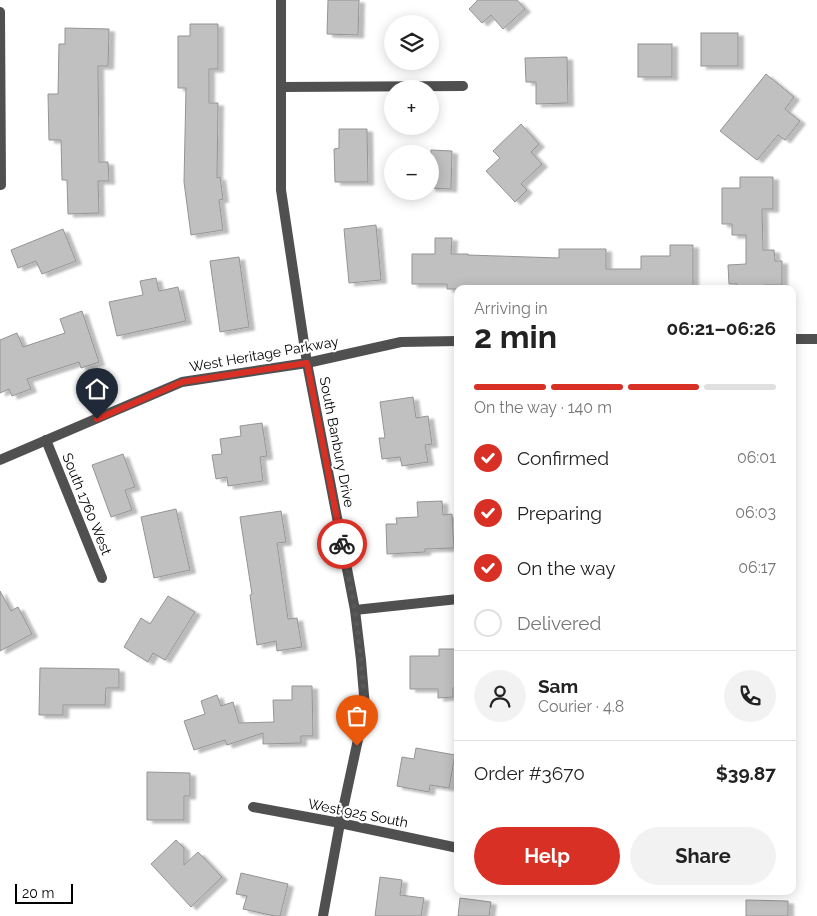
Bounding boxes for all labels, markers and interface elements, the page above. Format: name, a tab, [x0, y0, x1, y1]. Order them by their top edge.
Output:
map controls	[384, 15, 439, 200]
button: layers	[384, 15, 439, 70]
button: +	[384, 80, 439, 135]
button: −	[384, 145, 439, 200]
text: Arriving in	[474, 299, 548, 318]
text: 06:21–06:26	[667, 317, 776, 339]
text: 2 min	[474, 318, 557, 355]
street label: West Heritage Parkway	[188, 333, 340, 375]
pin	[76, 368, 118, 419]
icon: home	[83, 375, 111, 403]
street label: South Banbury Drive	[316, 375, 358, 509]
text: On the way · 140 m	[474, 398, 612, 417]
icon: check	[474, 444, 502, 472]
text: Confirmed	[517, 447, 609, 469]
text: 06:01	[737, 448, 776, 467]
street label: South 1760 West	[59, 451, 115, 558]
icon: check	[474, 499, 502, 527]
text: Preparing	[517, 502, 602, 524]
text: 06:03	[735, 503, 776, 522]
courier	[317, 519, 367, 569]
icon: bike	[328, 530, 356, 558]
icon: check	[474, 554, 502, 582]
text: On the way	[517, 557, 616, 579]
text: 06:17	[738, 558, 776, 577]
text: Delivered	[517, 612, 601, 634]
button: person	[474, 670, 526, 722]
button: phone	[724, 670, 776, 722]
text: Sam	[538, 675, 578, 697]
pin	[336, 695, 378, 746]
text: Courier · 4.8	[538, 697, 624, 716]
icon: bag	[343, 702, 371, 730]
text: Order #3670	[474, 762, 585, 784]
text: $39.87	[716, 762, 776, 784]
street label: West 925 South	[307, 795, 409, 831]
button: Help	[474, 827, 620, 885]
button: Share	[630, 827, 776, 885]
scale bar	[15, 881, 72, 904]
text: 20 m	[22, 885, 54, 901]

